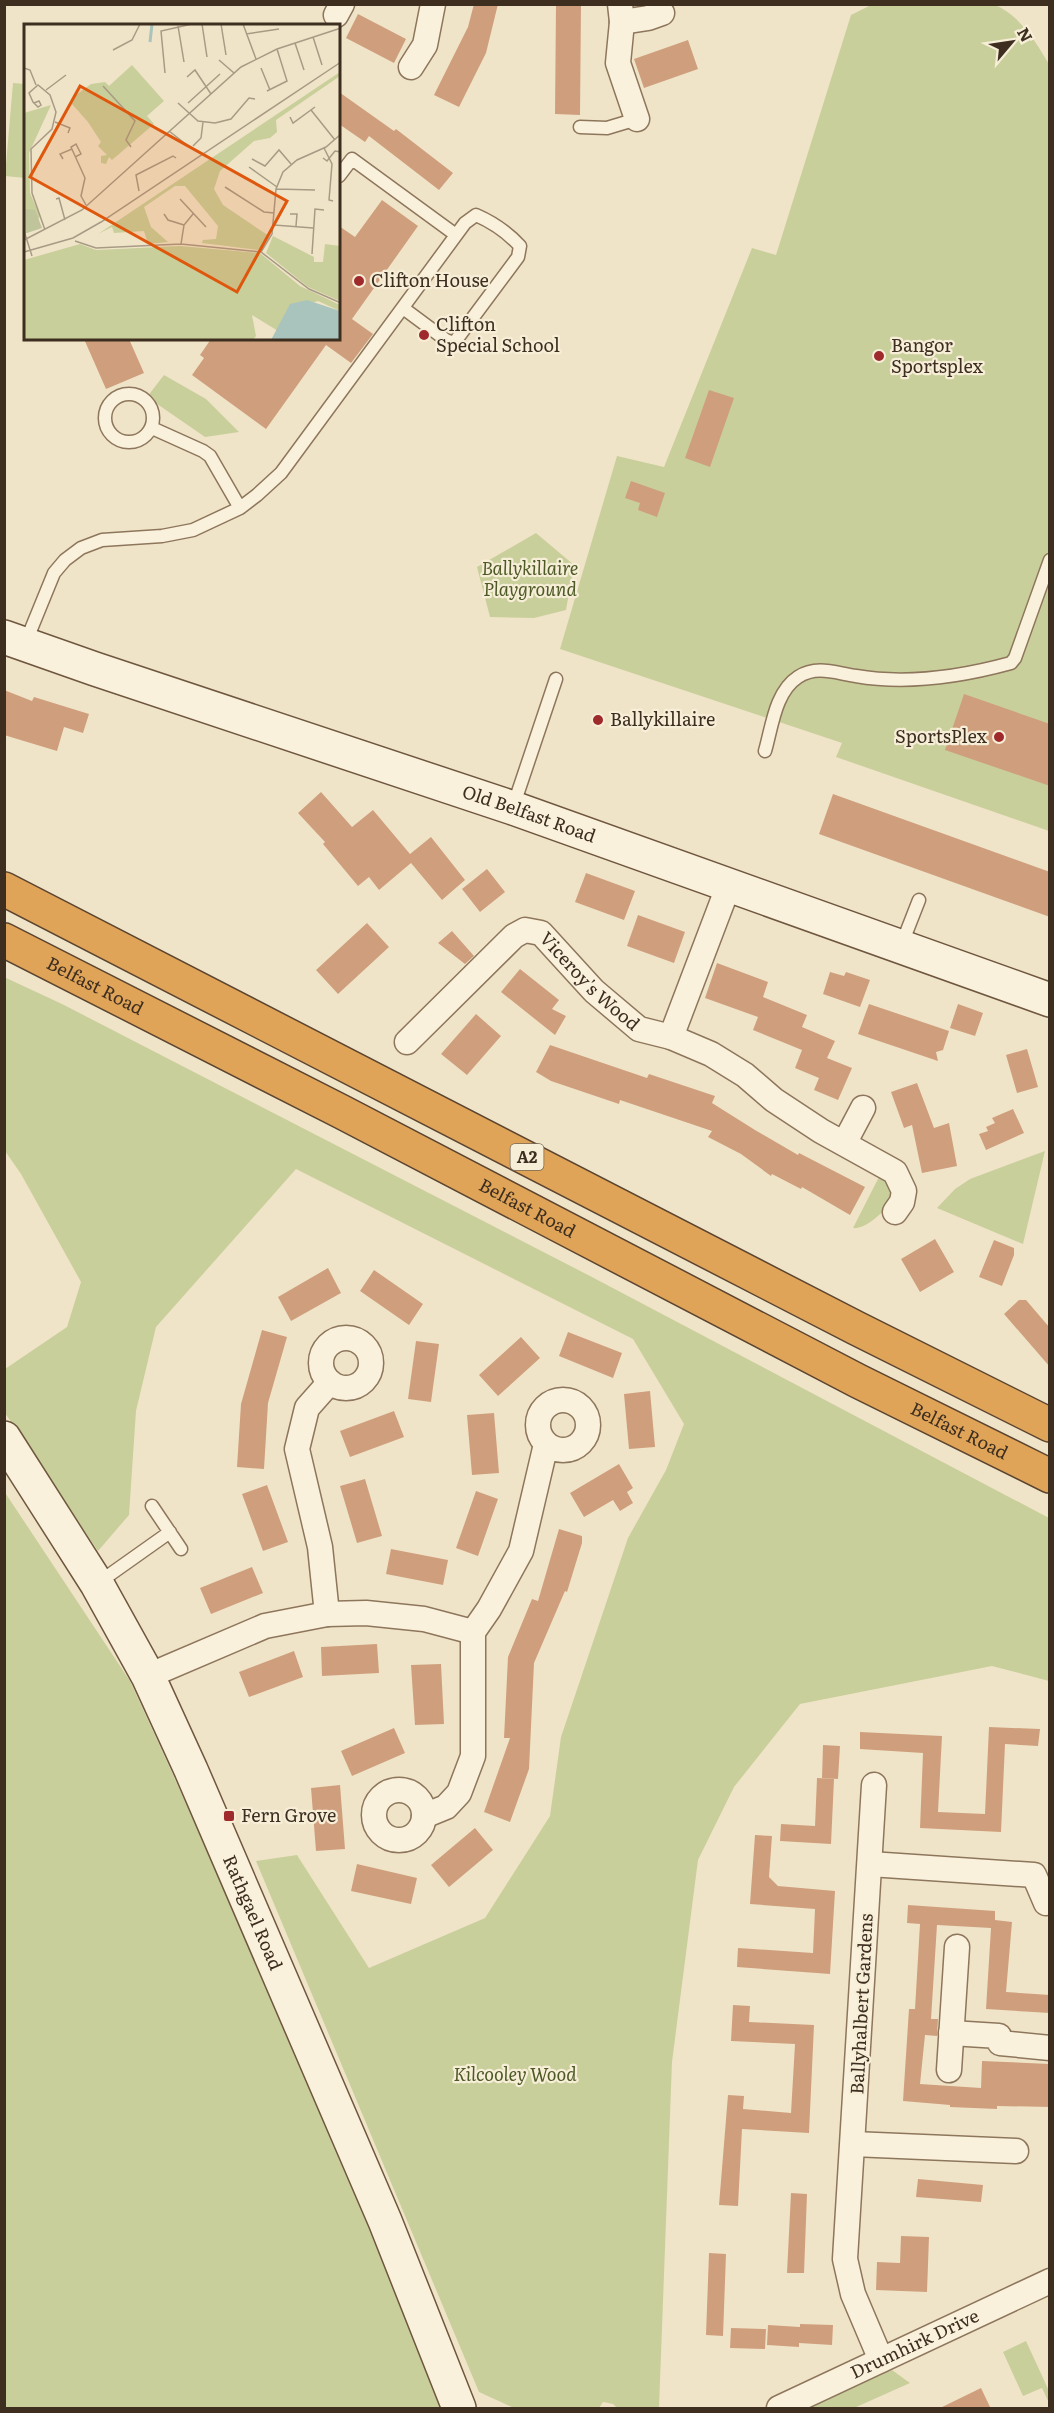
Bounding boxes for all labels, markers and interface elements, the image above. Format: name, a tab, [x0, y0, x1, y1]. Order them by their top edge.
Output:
north arrow	[982, 12, 1042, 72]
text: N	[1012, 23, 1040, 46]
inset map	[24, 24, 340, 340]
place label: Clifton House	[371, 266, 489, 293]
marker: Clifton House	[352, 274, 366, 288]
place label: Clifton Special School	[436, 310, 560, 358]
marker: Clifton Special School	[417, 328, 431, 342]
place label: Bangor Sportsplex	[891, 331, 984, 379]
marker: Bangor Sportsplex	[872, 349, 886, 363]
park label: Ballykillaire Playground	[482, 554, 578, 602]
place label: Ballykillaire	[610, 705, 715, 732]
marker: Ballykillaire	[591, 713, 605, 727]
place label: SportsPlex	[895, 722, 988, 749]
marker: SportsPlex	[992, 730, 1006, 744]
street label: Old Belfast Road	[459, 777, 600, 849]
street label: Viceroy's Wood	[534, 925, 646, 1036]
street label: Belfast Road	[42, 949, 149, 1021]
road number: A2	[510, 1144, 544, 1170]
street label: Belfast Road	[475, 1171, 581, 1244]
street label: Belfast Road	[906, 1394, 1013, 1465]
place label: Fern Grove	[241, 1801, 336, 1828]
marker: Fern Grove	[222, 1809, 236, 1823]
street label: Rathgael Road	[217, 1850, 290, 1974]
street label: Ballyhalbert Gardens	[842, 1913, 879, 2095]
park label: Kilcooley Wood	[453, 2060, 577, 2087]
street label: Drumhirk Drive	[845, 2301, 983, 2385]

